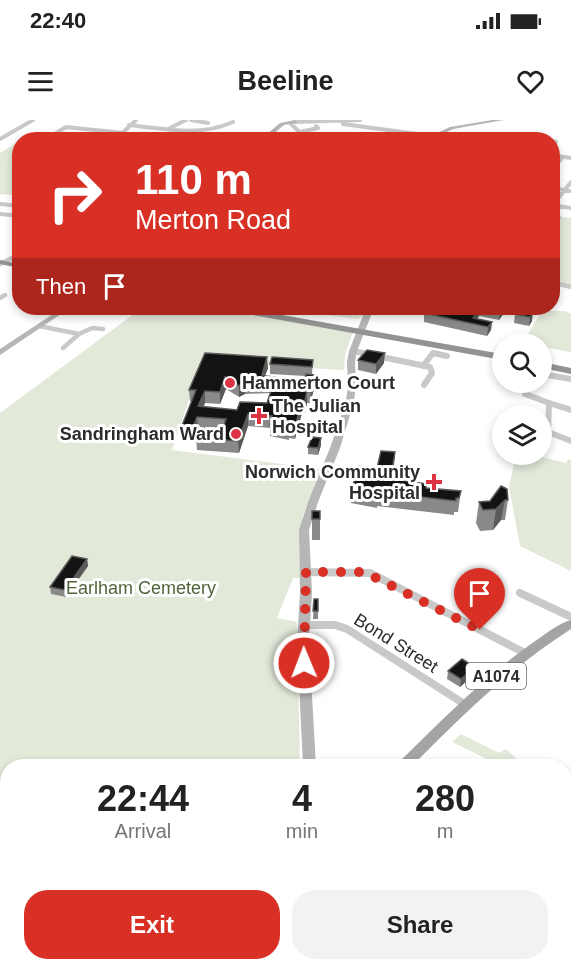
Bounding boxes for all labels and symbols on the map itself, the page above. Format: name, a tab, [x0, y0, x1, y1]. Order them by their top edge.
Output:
place label: Hammerton Court	[242, 373, 395, 393]
marker: Hammerton Court	[223, 376, 237, 390]
place label: The Julian Hospital	[272, 396, 361, 437]
marker: The Julian Hospital	[250, 407, 268, 425]
place label: Sandringham Ward	[60, 424, 224, 444]
marker: Sandringham Ward	[229, 427, 243, 441]
place label: Norwich Community Hospital	[245, 462, 420, 503]
marker: Norwich Community Hospital	[425, 473, 443, 491]
pin	[454, 568, 505, 630]
park label: Earlham Cemetery	[66, 578, 216, 598]
street label: Bond Street	[350, 609, 442, 677]
position arrow	[272, 631, 336, 695]
road number: A1074	[466, 663, 526, 689]

